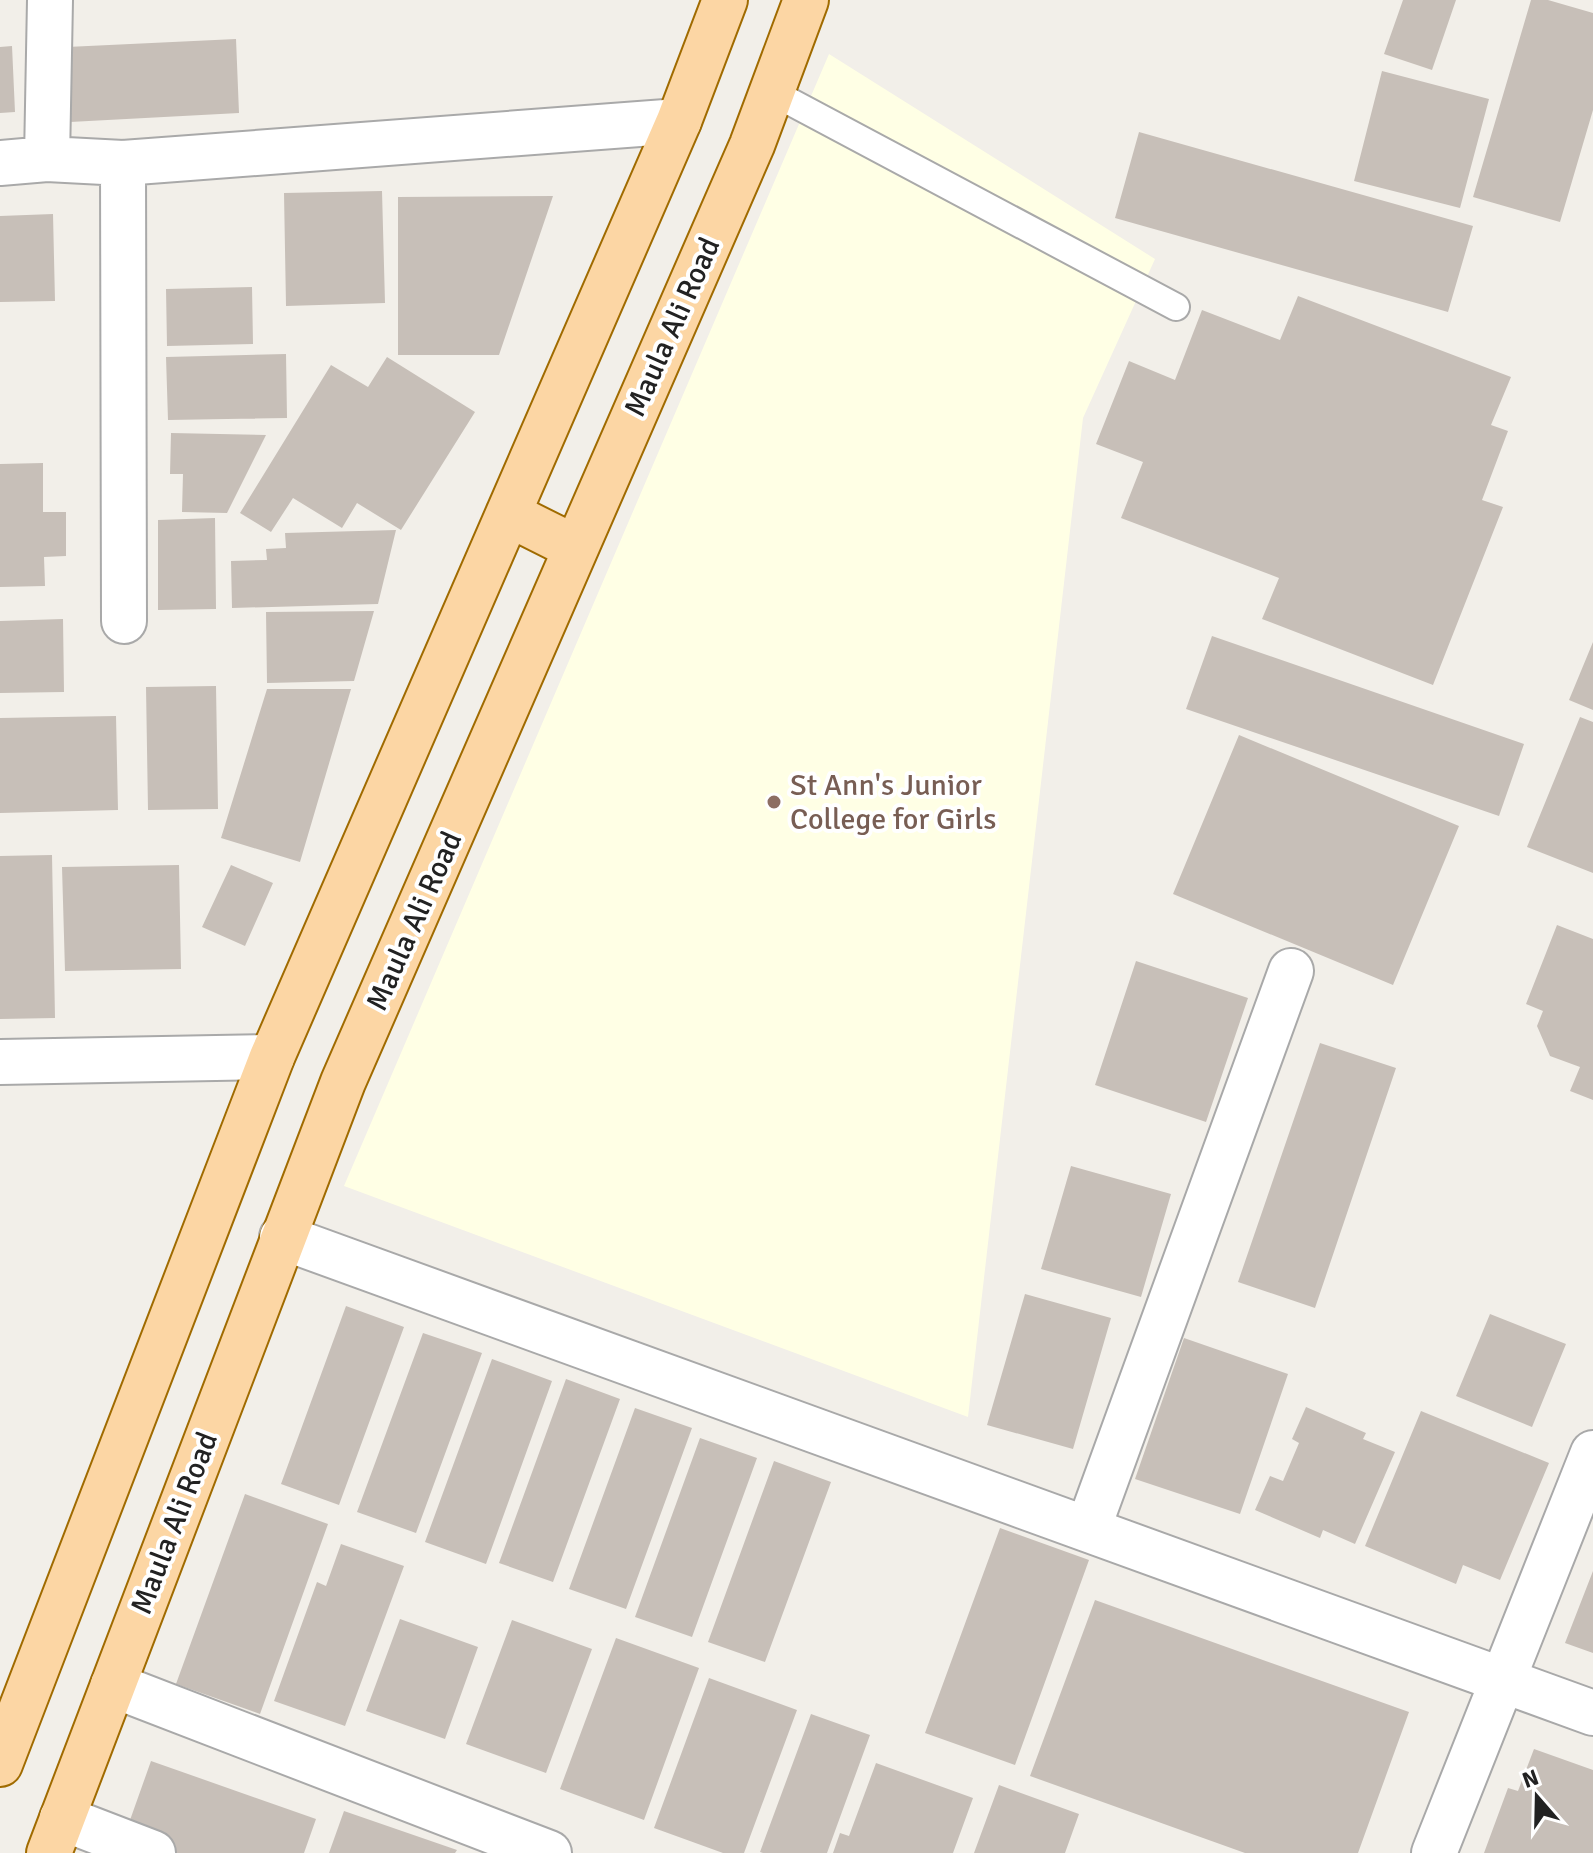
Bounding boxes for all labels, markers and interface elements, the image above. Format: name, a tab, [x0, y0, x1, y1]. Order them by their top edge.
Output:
street label: Maula Ali Road	[616, 232, 728, 423]
place label: St Ann's Junior College for Girls	[790, 767, 996, 838]
marker: St Ann's Junior College for Girls	[765, 793, 783, 811]
street label: Maula Ali Road	[358, 826, 470, 1017]
street label: Maula Ali Road	[123, 1427, 226, 1620]
north arrow	[1497, 1757, 1577, 1837]
text: N	[1519, 1763, 1542, 1794]

